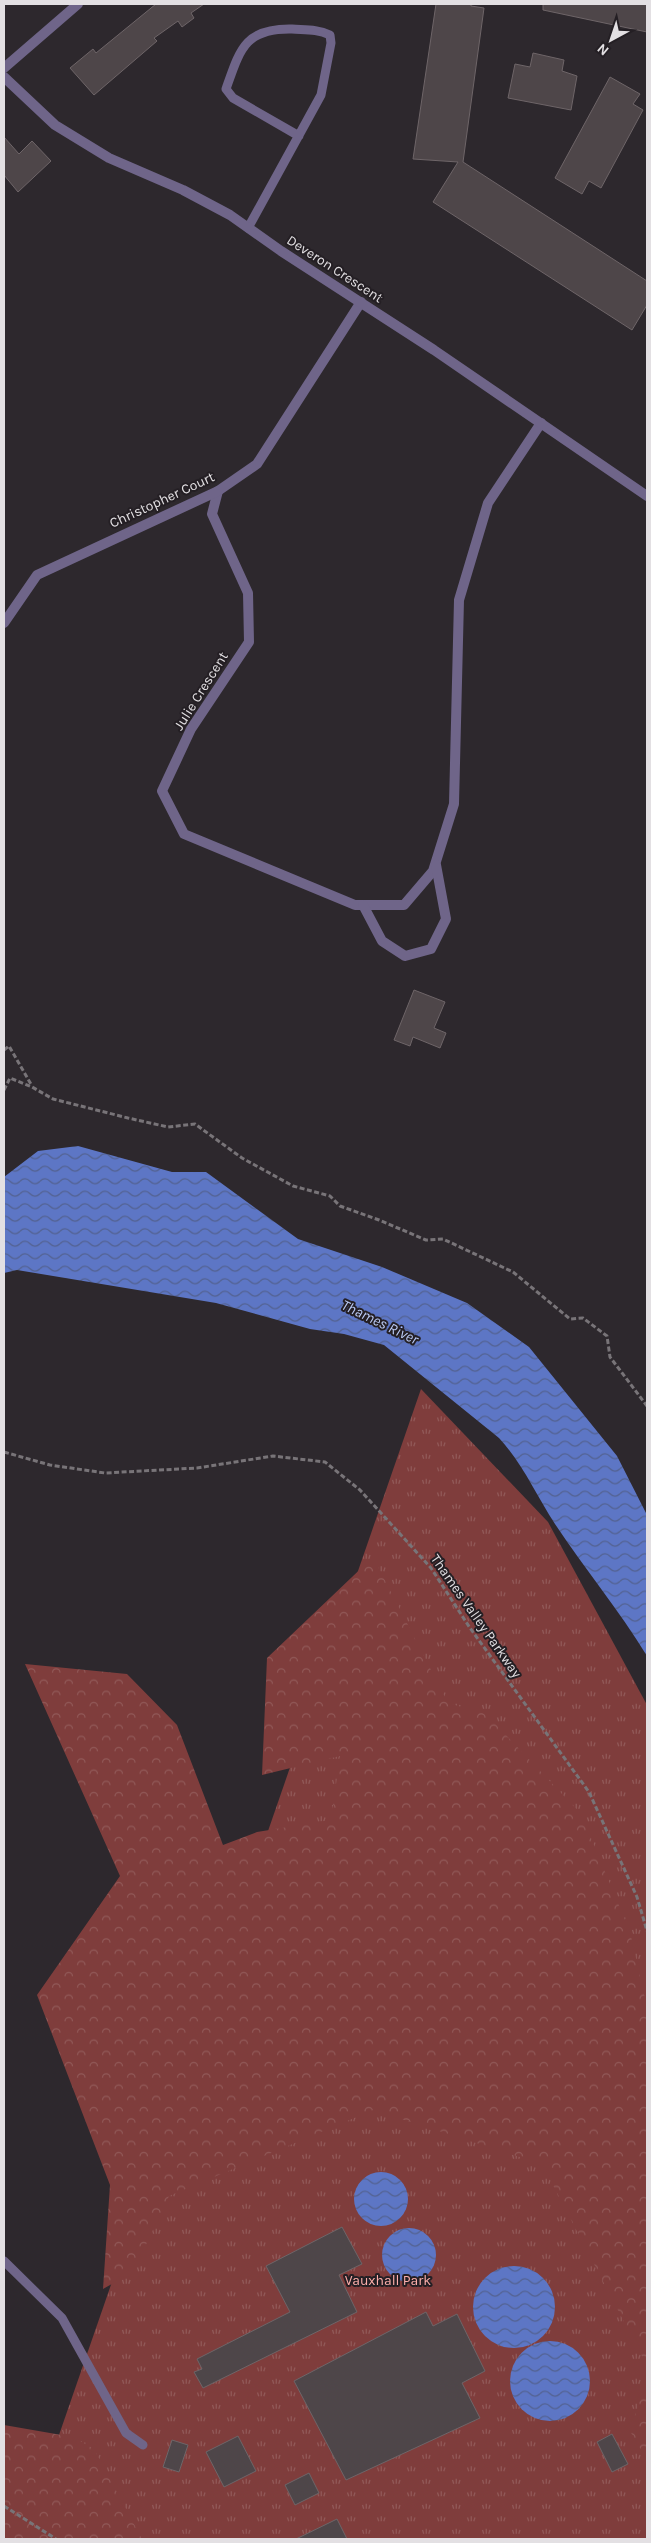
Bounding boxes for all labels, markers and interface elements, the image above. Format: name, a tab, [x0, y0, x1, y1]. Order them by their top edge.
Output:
north arrow	[586, 15, 636, 65]
text: N	[594, 40, 612, 59]
street label: Deveron Crescent	[284, 232, 386, 306]
street label: Christopher Court	[107, 468, 217, 532]
street label: Julie Crescent	[170, 649, 232, 733]
water label: Thames River	[339, 1296, 422, 1349]
street label: Thames Valley Parkway	[427, 1551, 525, 1681]
park label: Vauxhall Park	[345, 2272, 431, 2289]

